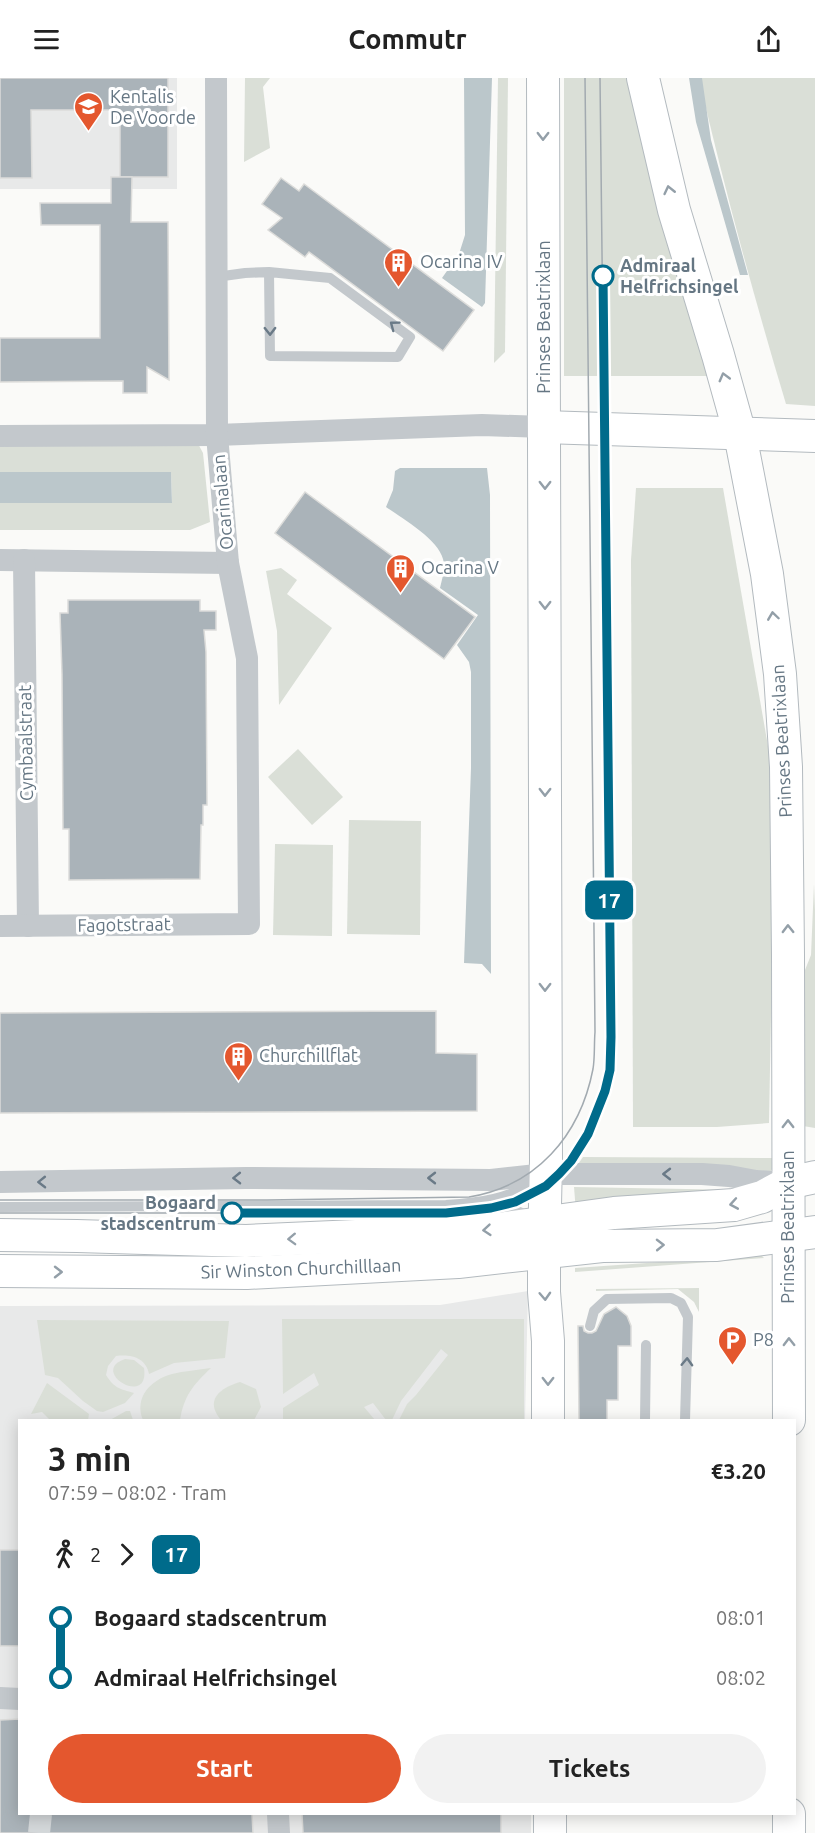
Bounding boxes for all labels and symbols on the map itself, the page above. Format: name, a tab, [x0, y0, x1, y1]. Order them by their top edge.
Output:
place label: Kentalis De Voorde	[110, 86, 196, 127]
school or university icon: Kentalis De Voorde	[73, 91, 105, 133]
one-way arrow	[537, 132, 549, 141]
one-way arrow	[664, 185, 677, 195]
street label: Prinses Beatrixlaan	[533, 240, 553, 394]
building icon: Ocarina IV	[383, 246, 415, 288]
place label: Ocarina IV	[420, 251, 503, 271]
place label: Admiraal Helfrichsingel	[620, 255, 739, 296]
marker: Admiraal Helfrichsingel	[592, 265, 614, 287]
one-way arrow	[390, 322, 401, 333]
one-way arrow	[264, 326, 276, 335]
one-way arrow	[719, 372, 731, 383]
street label: Ocarinalaan	[208, 453, 236, 551]
one-way arrow	[539, 481, 551, 490]
building icon: Ocarina V	[384, 552, 416, 594]
place label: Ocarina V	[421, 557, 499, 577]
one-way arrow	[539, 601, 551, 610]
one-way arrow	[768, 611, 780, 620]
street label: Prinses Beatrixlaan	[767, 664, 795, 818]
street label: Cymbaalstraat	[14, 685, 36, 801]
one-way arrow	[539, 787, 551, 796]
line badge: 17	[582, 880, 636, 920]
street label: Fagotstraat	[77, 913, 171, 935]
one-way arrow	[782, 925, 794, 934]
one-way arrow	[539, 982, 551, 991]
building icon: Churchillflat	[222, 1040, 254, 1082]
place label: Churchillflat	[259, 1045, 358, 1065]
one-way arrow	[782, 1120, 794, 1129]
street label: Prinses Beatrixlaan	[777, 1150, 797, 1304]
one-way arrow	[663, 1168, 672, 1180]
one-way arrow	[233, 1172, 242, 1184]
one-way arrow	[428, 1172, 437, 1184]
one-way arrow	[38, 1175, 47, 1188]
place label: Bogaard stadscentrum	[100, 1192, 216, 1233]
one-way arrow	[729, 1197, 739, 1209]
marker: Bogaard stadscentrum	[221, 1202, 243, 1224]
one-way arrow	[482, 1224, 491, 1237]
one-way arrow	[288, 1233, 297, 1246]
one-way arrow	[656, 1239, 665, 1251]
street label: Sir Winston Churchilllaan	[200, 1255, 402, 1281]
one-way arrow	[54, 1266, 63, 1278]
one-way arrow	[538, 1292, 551, 1301]
parking icon: P8	[716, 1324, 748, 1366]
place label: P8	[753, 1329, 774, 1349]
one-way arrow	[782, 1338, 795, 1347]
one-way arrow	[680, 1358, 693, 1367]
one-way arrow	[542, 1376, 554, 1385]

